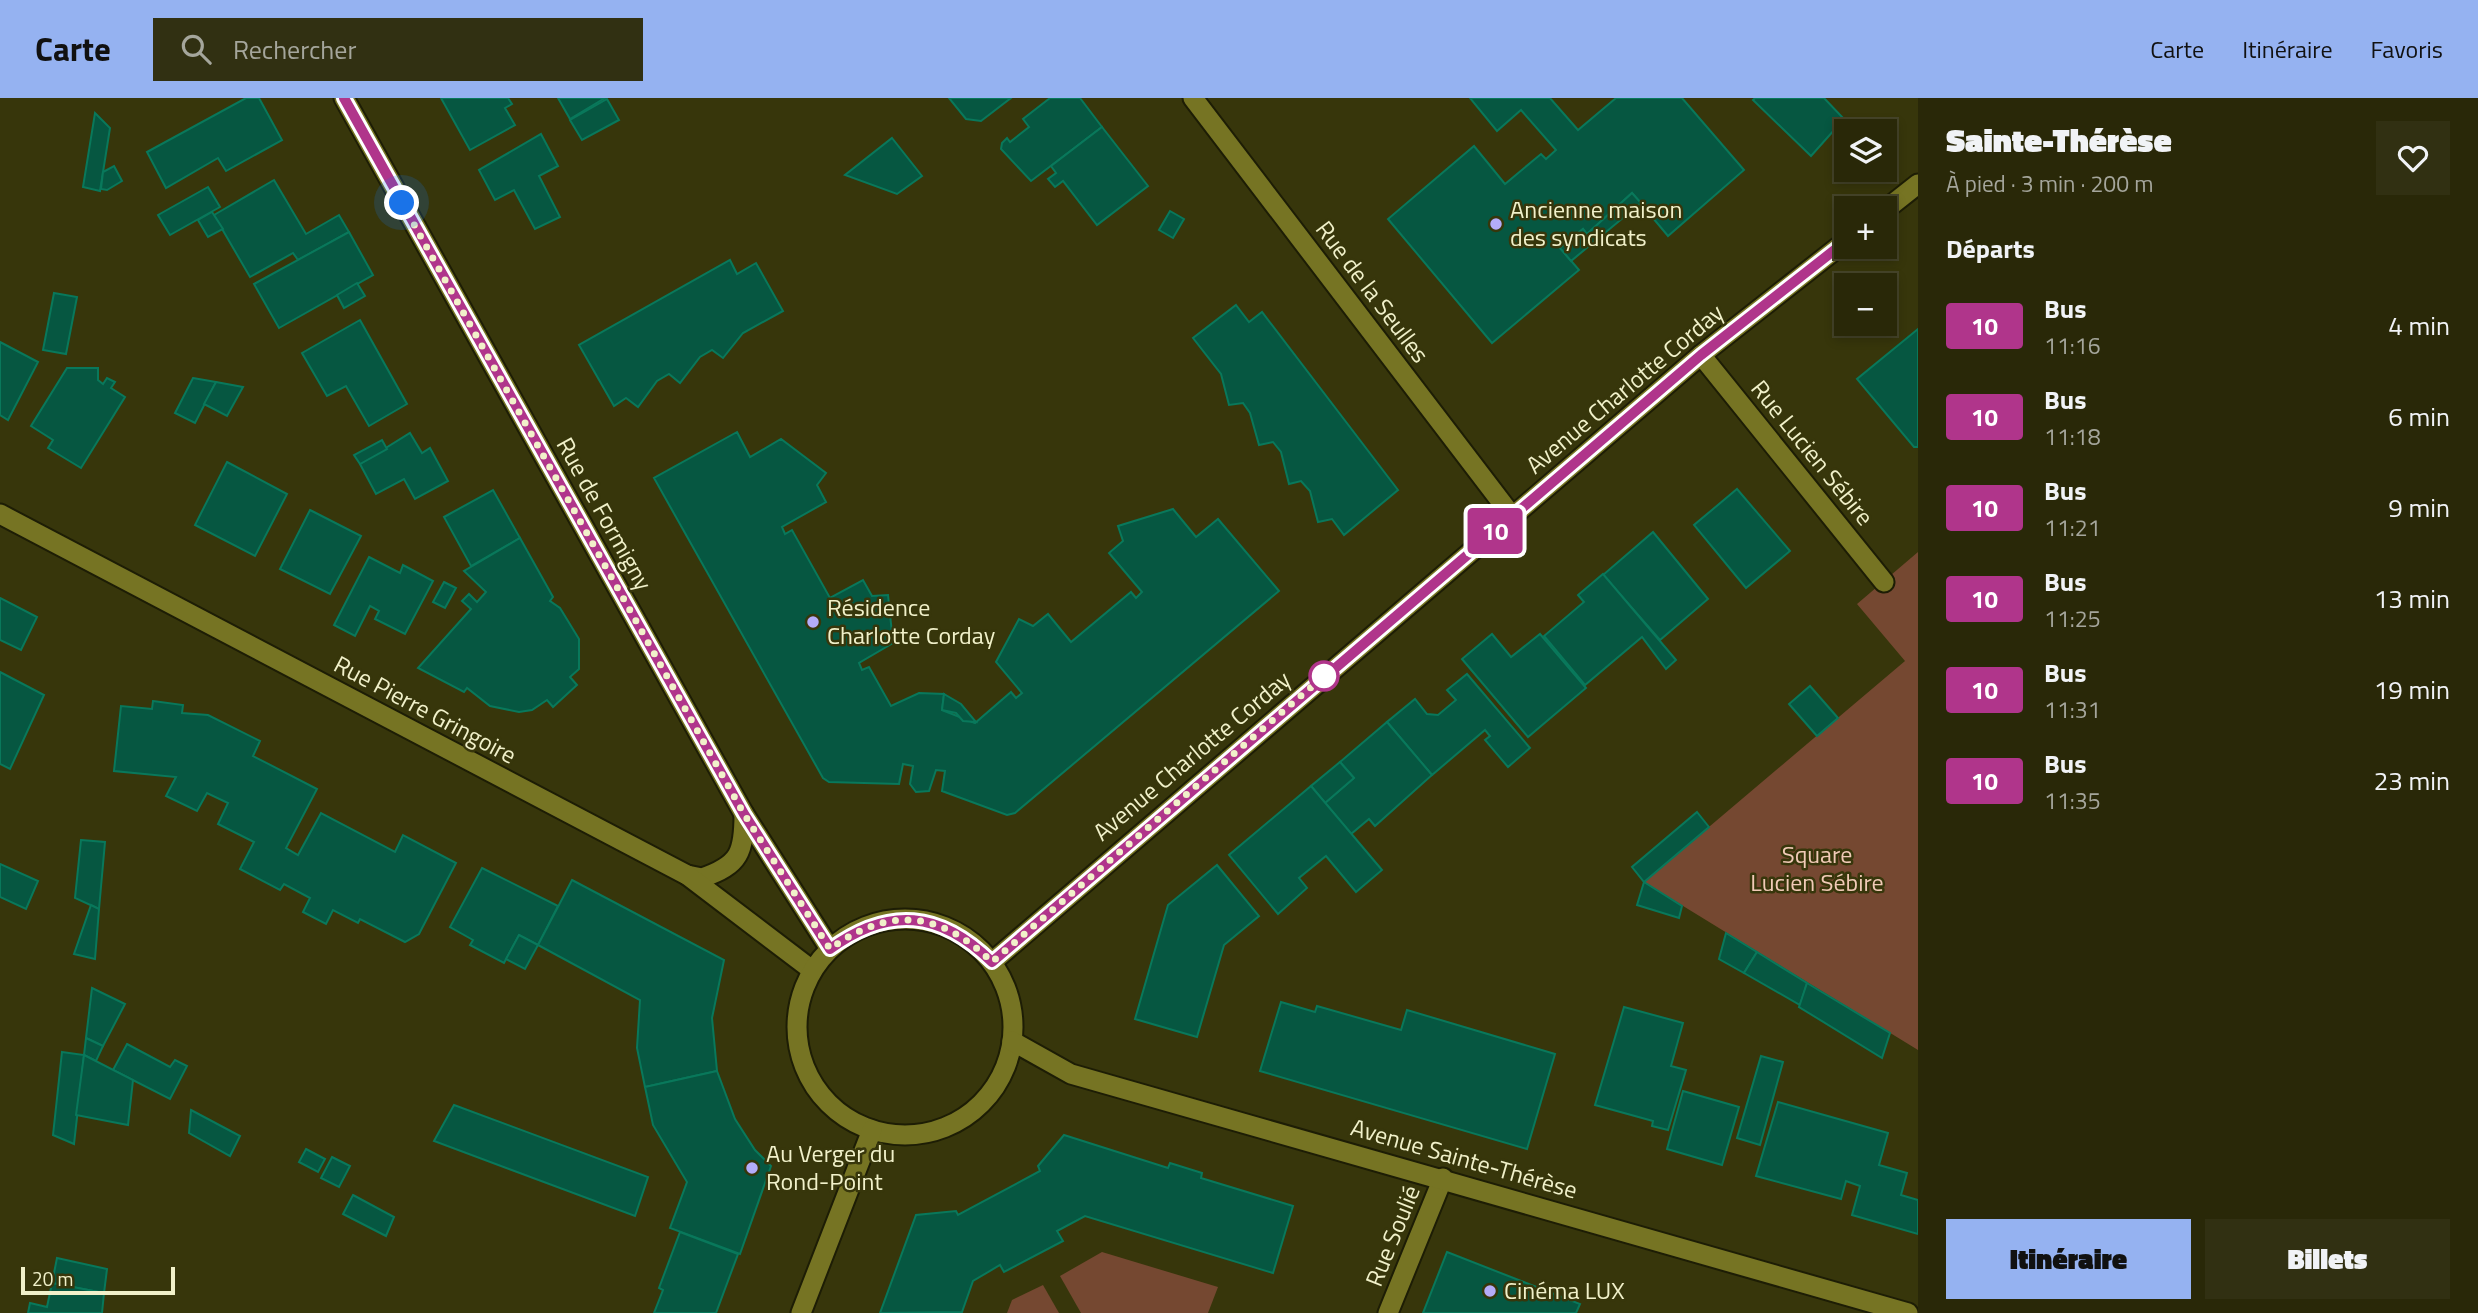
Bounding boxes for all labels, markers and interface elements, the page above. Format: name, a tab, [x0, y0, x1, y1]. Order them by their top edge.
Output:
search box	[153, 18, 643, 81]
text: Carte	[35, 24, 111, 74]
icon: search	[177, 30, 215, 68]
text: Rechercher	[233, 30, 356, 69]
text: Carte	[2150, 31, 2204, 67]
text: Itinéraire	[2242, 31, 2333, 67]
text: Favoris	[2371, 31, 2443, 67]
text: Sainte-Thérèse	[1946, 115, 2172, 165]
map controls	[1834, 119, 1897, 336]
button: layers	[1834, 119, 1897, 182]
button: heart	[2376, 121, 2450, 195]
text: À pied · 3 min · 200 m	[1946, 166, 2153, 201]
your location	[384, 185, 419, 220]
place label: Ancienne maison des syndicats	[1510, 191, 1682, 255]
button: +	[1834, 196, 1897, 259]
street label: Rue de la Seulles	[1307, 213, 1438, 370]
marker: Ancienne maison des syndicats	[1488, 216, 1504, 232]
text: Départs	[1946, 229, 2035, 268]
button: −	[1834, 273, 1897, 336]
text: Bus	[2044, 289, 2086, 328]
street label: Avenue Charlotte Corday	[1518, 294, 1731, 482]
text: 4 min	[2388, 306, 2450, 345]
text: 10	[1971, 308, 1998, 344]
text: 11:16	[2044, 328, 2101, 363]
street label: Rue Lucien Sébire	[1743, 372, 1883, 533]
text: Bus	[2044, 380, 2086, 419]
text: 6 min	[2388, 397, 2450, 436]
text: 10	[1971, 399, 1998, 435]
text: 11:18	[2044, 419, 2101, 454]
street label: Rue de Formigny	[548, 430, 662, 597]
text: Bus	[2044, 471, 2086, 510]
text: 9 min	[2388, 488, 2450, 527]
text: 10	[1971, 490, 1998, 526]
line badge: 10	[1464, 508, 1526, 554]
text: 11:21	[2044, 510, 2101, 545]
text: 10	[1482, 513, 1508, 549]
text: Bus	[2044, 562, 2086, 601]
text: 13 min	[2374, 579, 2450, 618]
text: 10	[1971, 581, 1998, 617]
place label: Résidence Charlotte Corday	[827, 589, 996, 653]
text: 11:25	[2044, 601, 2101, 636]
marker: Résidence Charlotte Corday	[805, 614, 821, 630]
street label: Rue Pierre Gringoire	[328, 646, 523, 772]
text: Bus	[2044, 653, 2086, 692]
street label: Avenue Charlotte Corday	[1085, 661, 1298, 849]
unlabelled marker	[1309, 661, 1339, 691]
text: 19 min	[2374, 670, 2450, 709]
text: 10	[1971, 672, 1998, 708]
text: 11:31	[2044, 692, 2101, 727]
text: Bus	[2044, 744, 2086, 783]
text: 23 min	[2374, 761, 2450, 800]
text: 10	[1971, 763, 1998, 799]
text: 11:35	[2044, 783, 2101, 818]
park label: Square Lucien Sébire	[1750, 836, 1884, 900]
street label: Avenue Sainte-Thérèse	[1347, 1108, 1582, 1208]
place label: Au Verger du Rond-Point	[766, 1135, 895, 1199]
marker: Au Verger du Rond-Point	[744, 1160, 760, 1176]
street label: Rue Soulié	[1355, 1180, 1429, 1292]
button: Itinéraire	[1946, 1219, 2191, 1299]
button: Billets	[2205, 1219, 2450, 1299]
scale bar	[21, 1264, 175, 1296]
text: 20 m	[32, 1264, 73, 1293]
place label: Cinéma LUX	[1504, 1272, 1625, 1308]
marker: Cinéma LUX	[1482, 1283, 1498, 1299]

